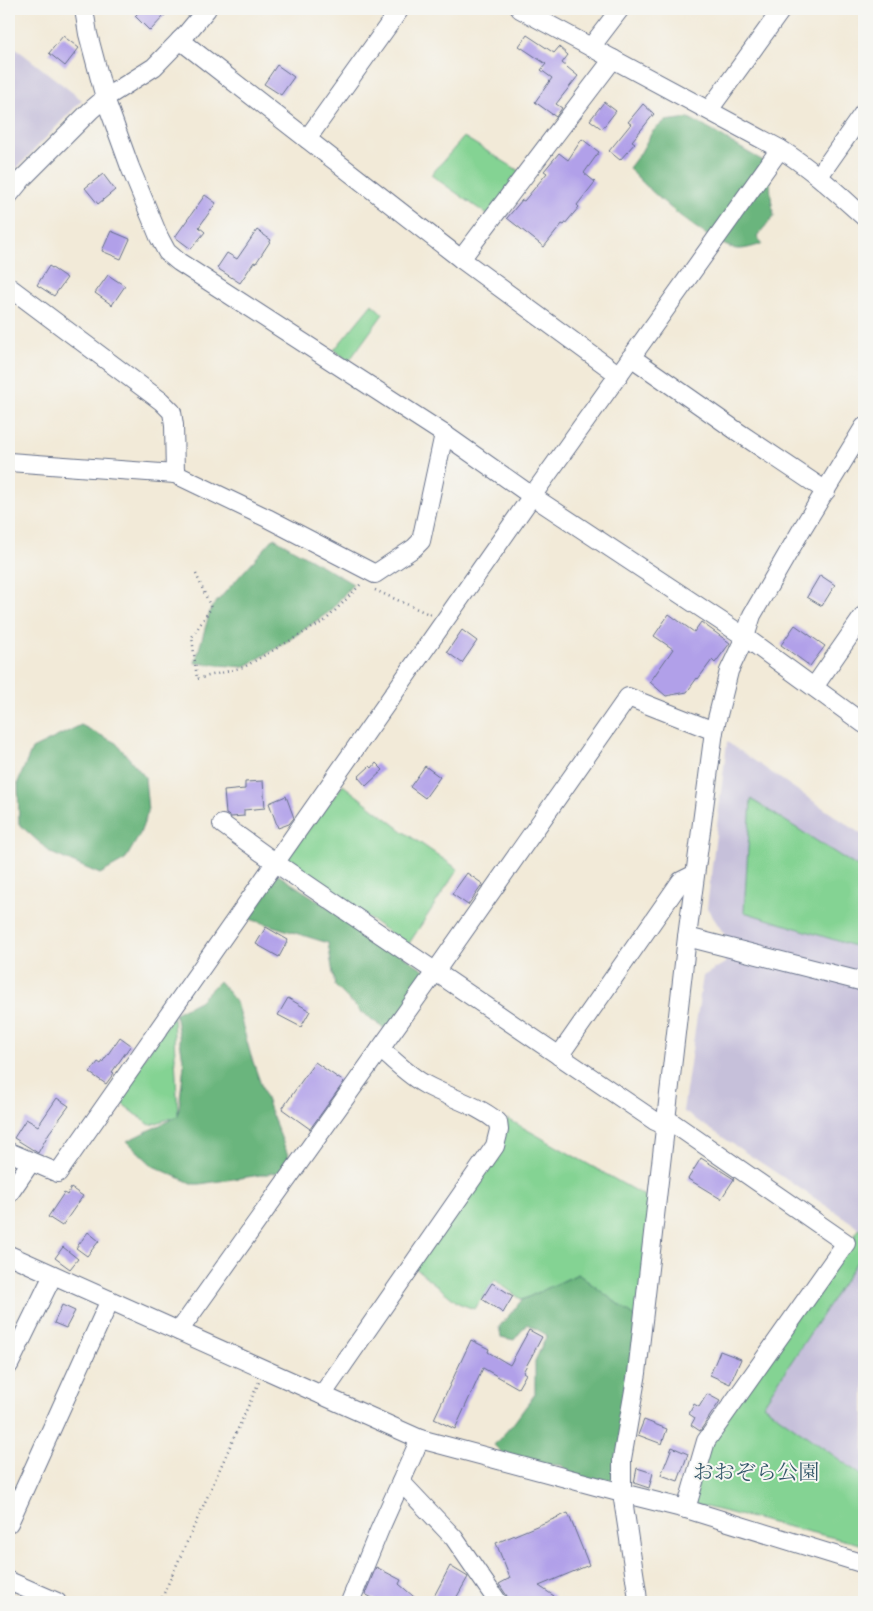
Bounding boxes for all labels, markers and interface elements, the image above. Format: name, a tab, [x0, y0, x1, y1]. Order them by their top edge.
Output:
park label: おおぞら公園	[693, 1459, 819, 1489]

